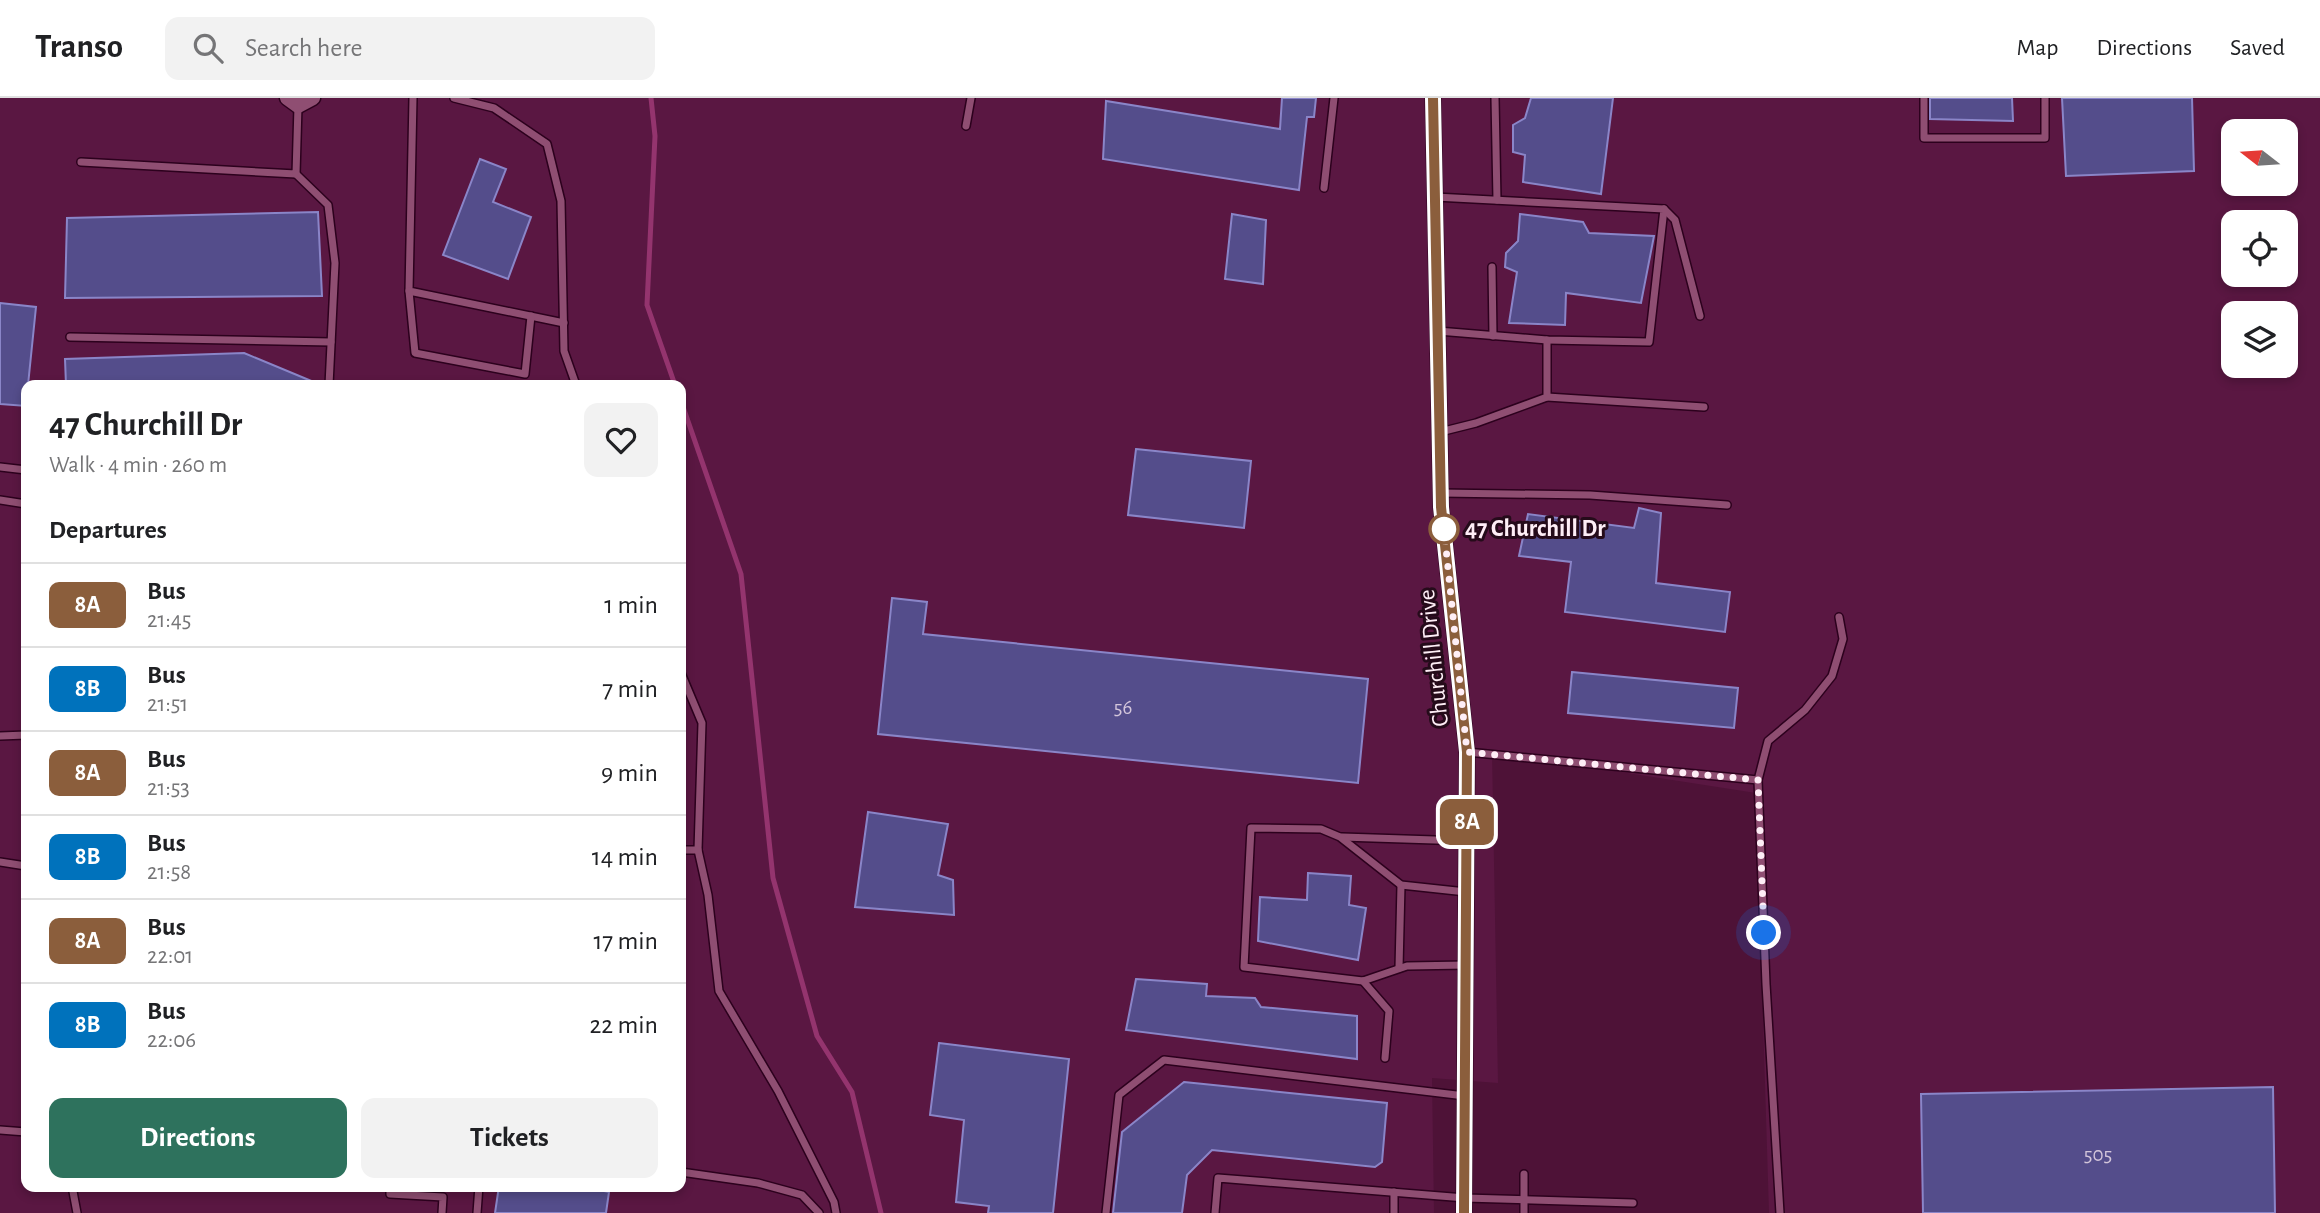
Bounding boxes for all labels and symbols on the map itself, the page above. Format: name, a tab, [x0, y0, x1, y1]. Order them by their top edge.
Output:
north arrow	[2221, 119, 2298, 196]
marker: 47 Churchill Dr	[1429, 514, 1459, 544]
place label: 47 Churchill Dr	[1465, 517, 1606, 541]
street label: Churchill Drive	[1415, 588, 1453, 728]
house number: 56	[1114, 697, 1132, 718]
line badge: 8A	[1436, 799, 1498, 845]
your location	[1746, 915, 1781, 950]
house number: 505	[2084, 1144, 2112, 1165]

